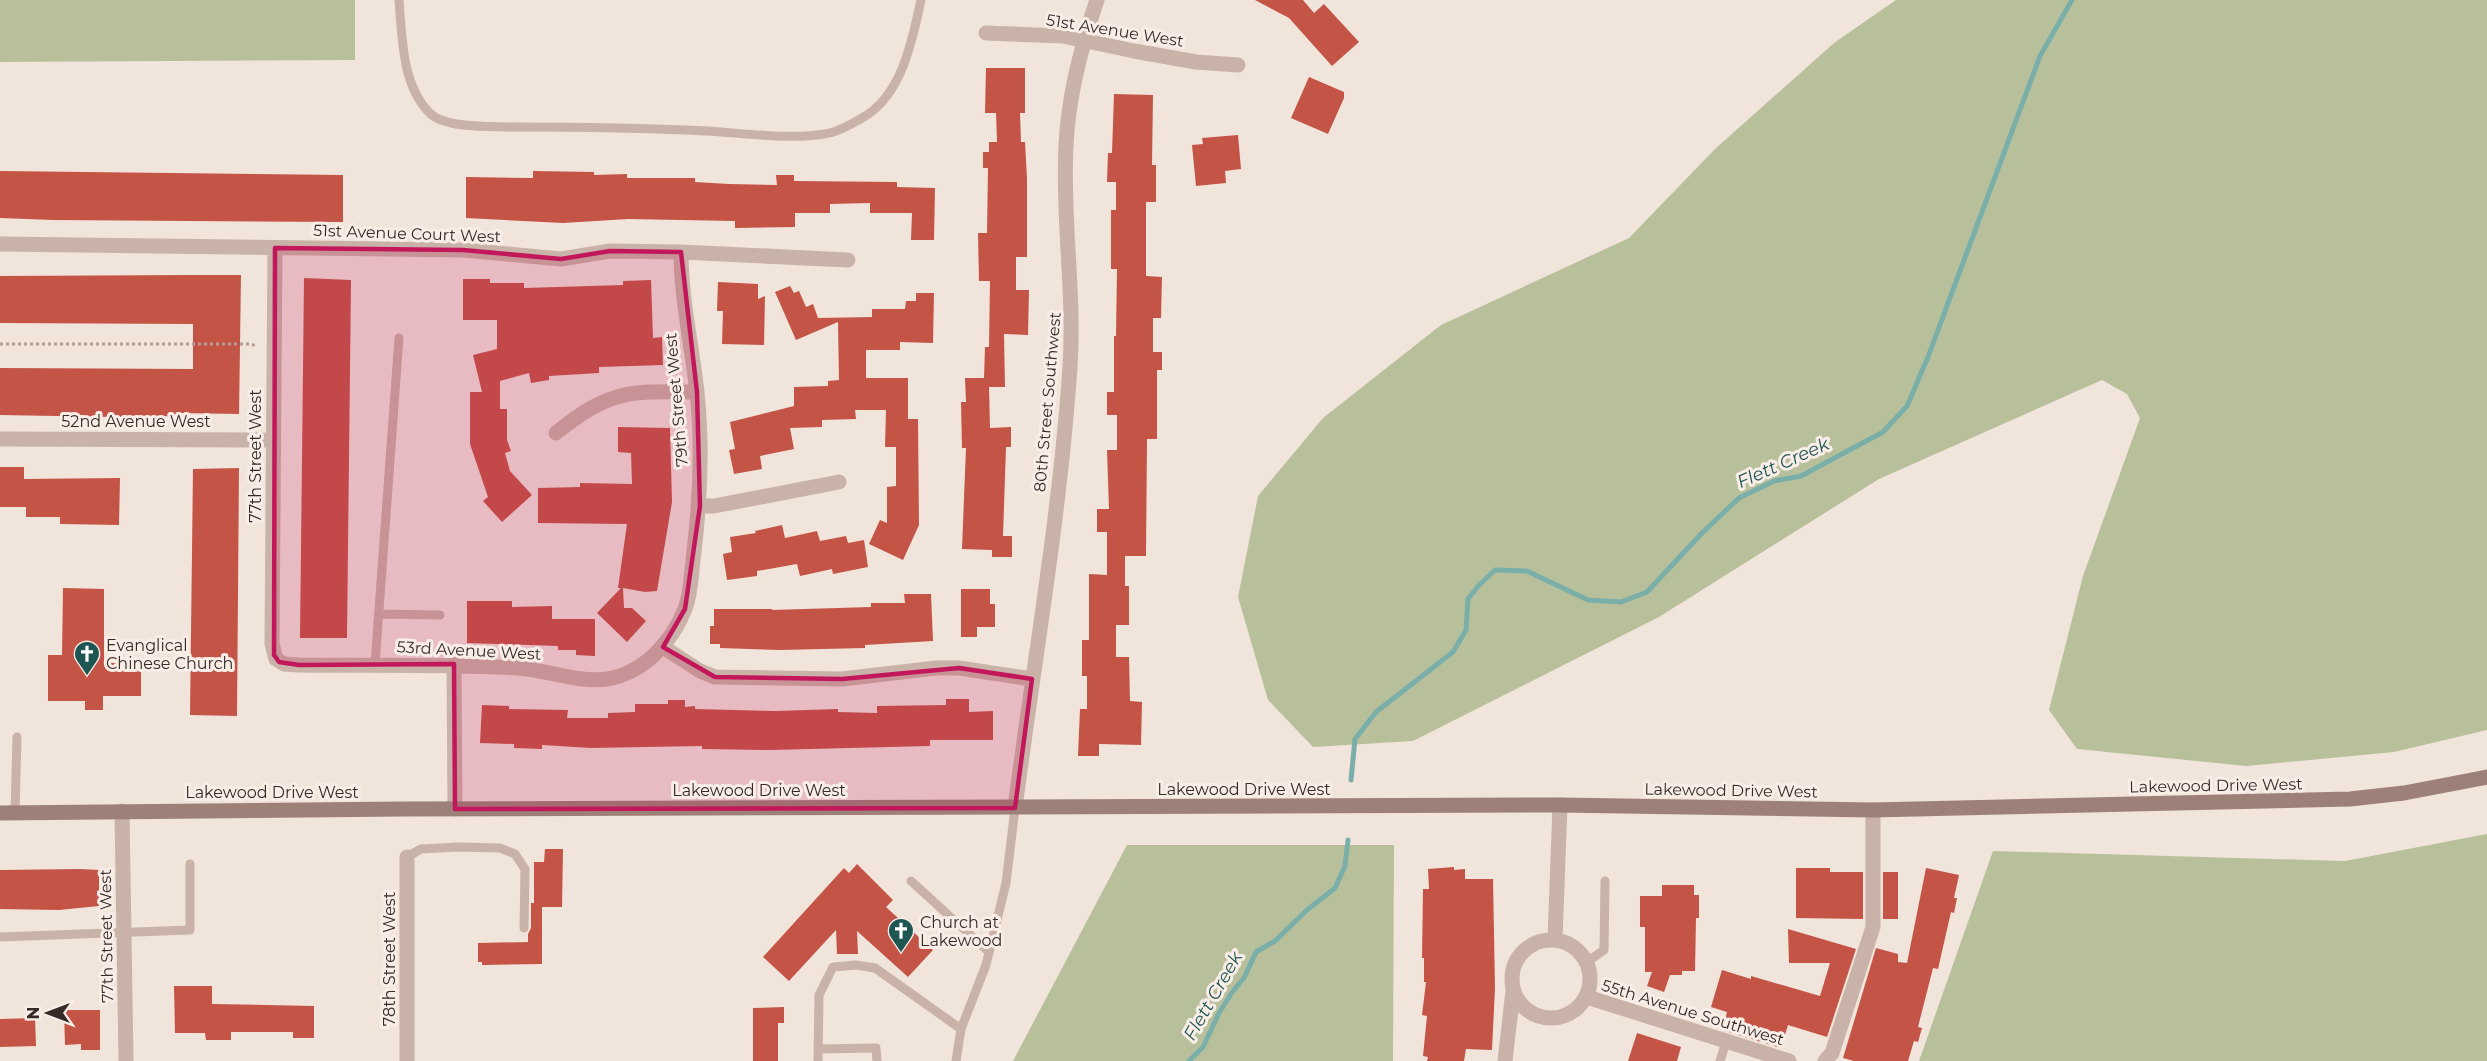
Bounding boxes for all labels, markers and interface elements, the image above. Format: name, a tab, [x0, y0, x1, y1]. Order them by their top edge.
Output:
street label: 51st Avenue West	[1045, 10, 1185, 51]
street label: 51st Avenue Court West	[313, 221, 502, 246]
street label: 80th Street Southwest	[1030, 311, 1065, 493]
street label: 79th Street West	[661, 332, 692, 468]
street label: 77th Street West	[246, 389, 265, 523]
street label: 52nd Avenue West	[61, 412, 211, 431]
water label: Flett Creek	[1733, 432, 1834, 493]
place label: Evanglical Chinese Church	[106, 636, 233, 673]
street label: 53rd Avenue West	[396, 637, 542, 664]
church icon: Evanglical Chinese Church	[72, 639, 102, 677]
street label: Lakewood Drive West	[2129, 774, 2303, 797]
street label: Lakewood Drive West	[1644, 779, 1818, 802]
street label: Lakewood Drive West	[1157, 780, 1331, 799]
street label: Lakewood Drive West	[672, 781, 846, 800]
street label: Lakewood Drive West	[185, 783, 359, 802]
street label: 77th Street West	[96, 869, 117, 1003]
street label: 78th Street West	[380, 891, 399, 1026]
place label: Church at Lakewood	[920, 913, 1002, 950]
church icon: Church at Lakewood	[886, 916, 916, 954]
water label: Flett Creek	[1179, 947, 1248, 1044]
street label: 55th Avenue Southwest	[1599, 976, 1787, 1049]
north arrow	[18, 983, 78, 1043]
text: N	[24, 1007, 43, 1019]

